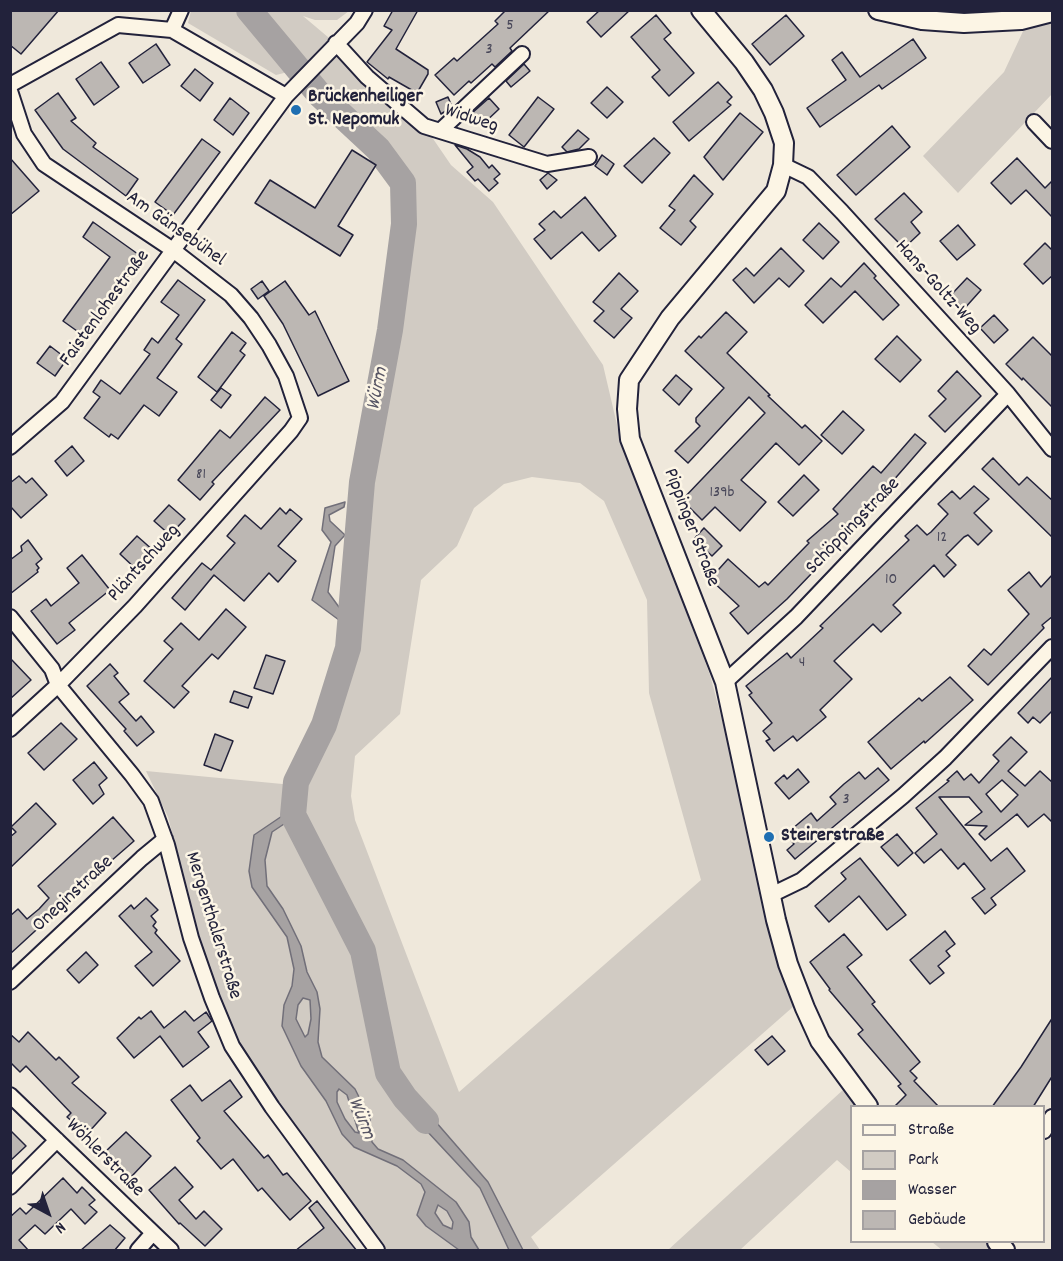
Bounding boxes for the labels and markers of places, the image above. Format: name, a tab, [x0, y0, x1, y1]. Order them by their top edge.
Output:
place label: Brückenheiliger St. Nepomuk	[308, 86, 423, 133]
marker: Brückenheiliger St. Nepomuk	[289, 103, 303, 117]
place label: Steirerstraße	[781, 825, 884, 849]
marker: Steirerstraße	[762, 830, 776, 844]

